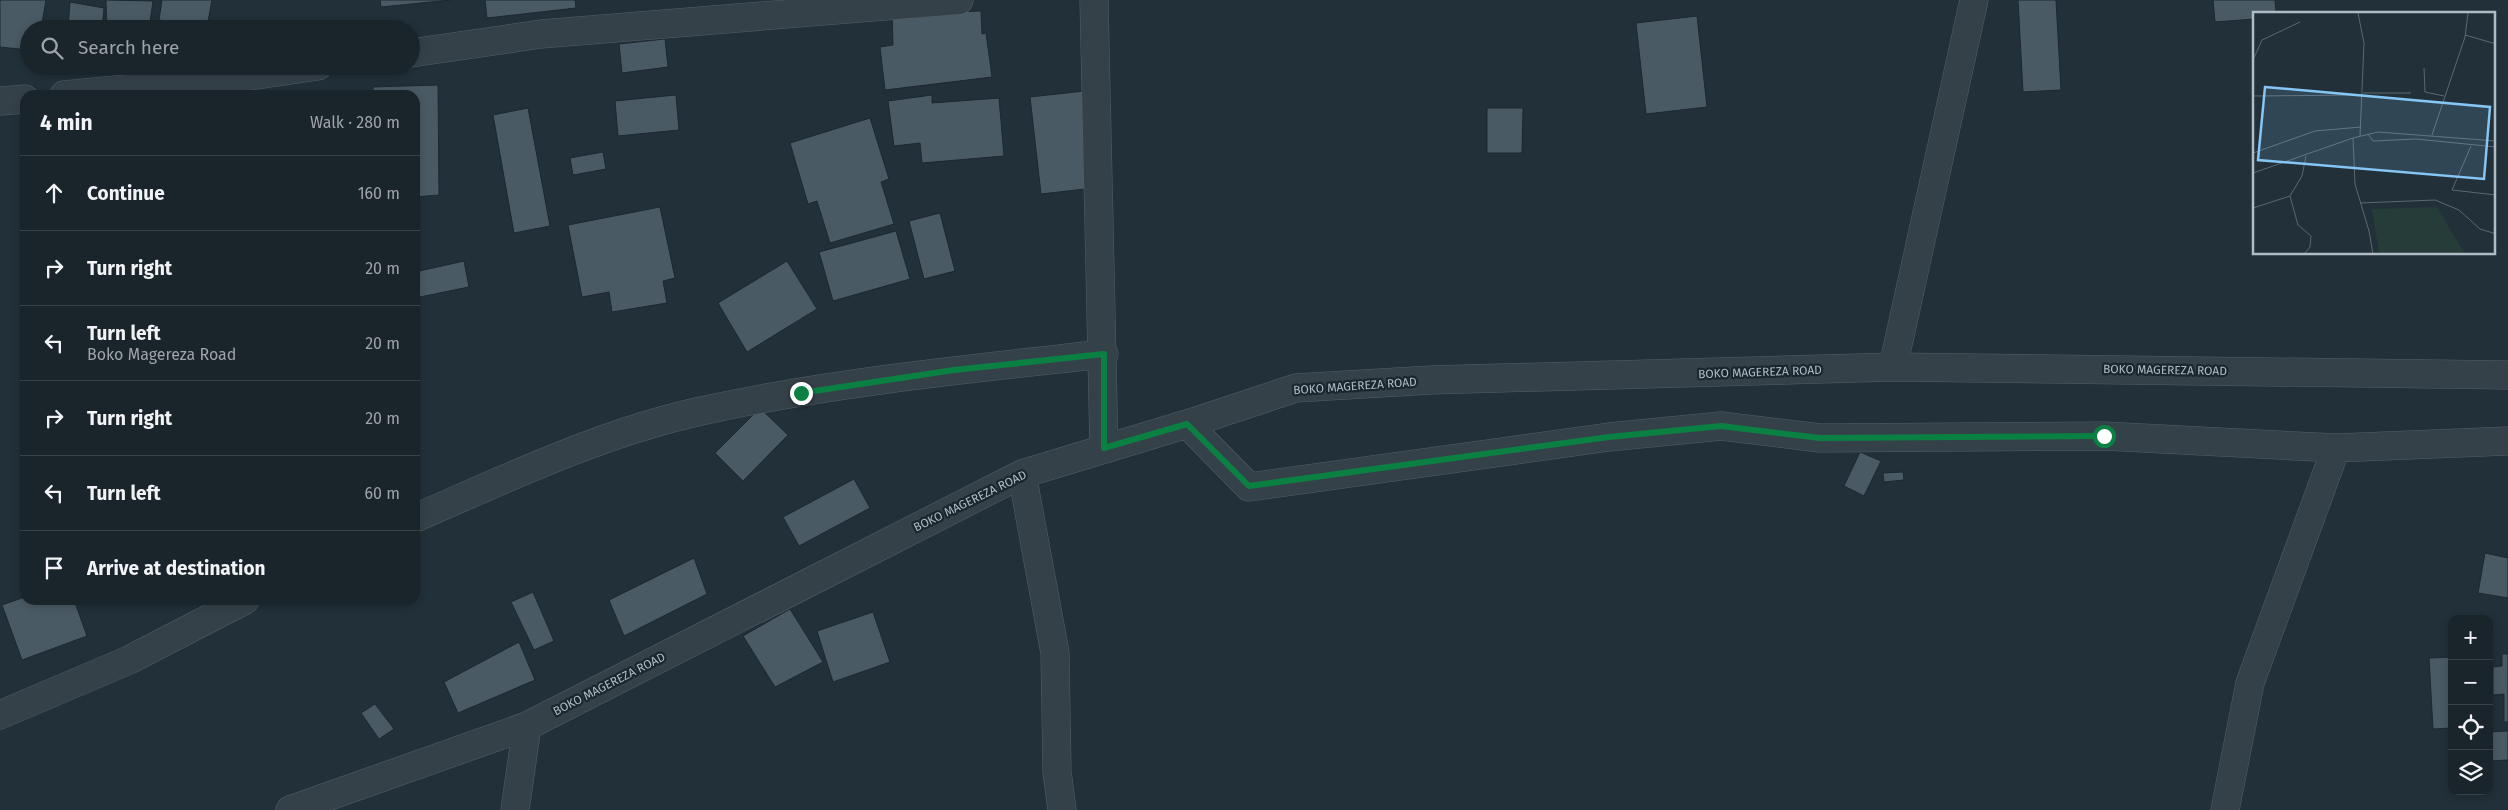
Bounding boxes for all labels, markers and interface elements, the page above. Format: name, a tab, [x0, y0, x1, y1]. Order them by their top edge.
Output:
inset map	[2253, 12, 2496, 255]
search box	[20, 20, 420, 75]
icon: search	[38, 34, 66, 62]
text: Search here	[78, 36, 179, 59]
text: 4 min	[40, 110, 93, 136]
text: Walk · 280 m	[310, 113, 400, 132]
icon: ahead	[40, 179, 68, 207]
text: Continue	[87, 182, 165, 205]
text: 160 m	[358, 184, 400, 203]
icon: right	[40, 254, 68, 282]
text: Turn right	[87, 257, 172, 280]
text: 20 m	[365, 259, 400, 278]
text: Turn left	[87, 322, 161, 345]
icon: left	[40, 329, 68, 357]
text: 20 m	[365, 334, 400, 353]
text: Boko Magereza Road	[87, 345, 236, 364]
street label: BOKO MAGEREZA ROAD	[2103, 362, 2227, 378]
street label: BOKO MAGEREZA ROAD	[1698, 363, 1822, 381]
street label: BOKO MAGEREZA ROAD	[1293, 375, 1418, 397]
route end	[790, 382, 813, 405]
icon: right	[40, 404, 68, 432]
text: Turn right	[87, 407, 172, 430]
text: 20 m	[365, 409, 400, 428]
route start	[2093, 425, 2116, 448]
street label: BOKO MAGEREZA ROAD	[911, 467, 1029, 534]
icon: left	[40, 479, 68, 507]
text: Turn left	[87, 482, 161, 505]
text: 60 m	[365, 484, 400, 503]
icon: arrive	[40, 554, 68, 582]
text: Arrive at destination	[87, 557, 266, 580]
map controls	[2448, 615, 2493, 795]
button: +	[2448, 615, 2493, 660]
street label: BOKO MAGEREZA ROAD	[551, 650, 668, 718]
button: −	[2448, 660, 2493, 705]
button: locate	[2448, 705, 2493, 750]
button: layers	[2448, 750, 2493, 795]

